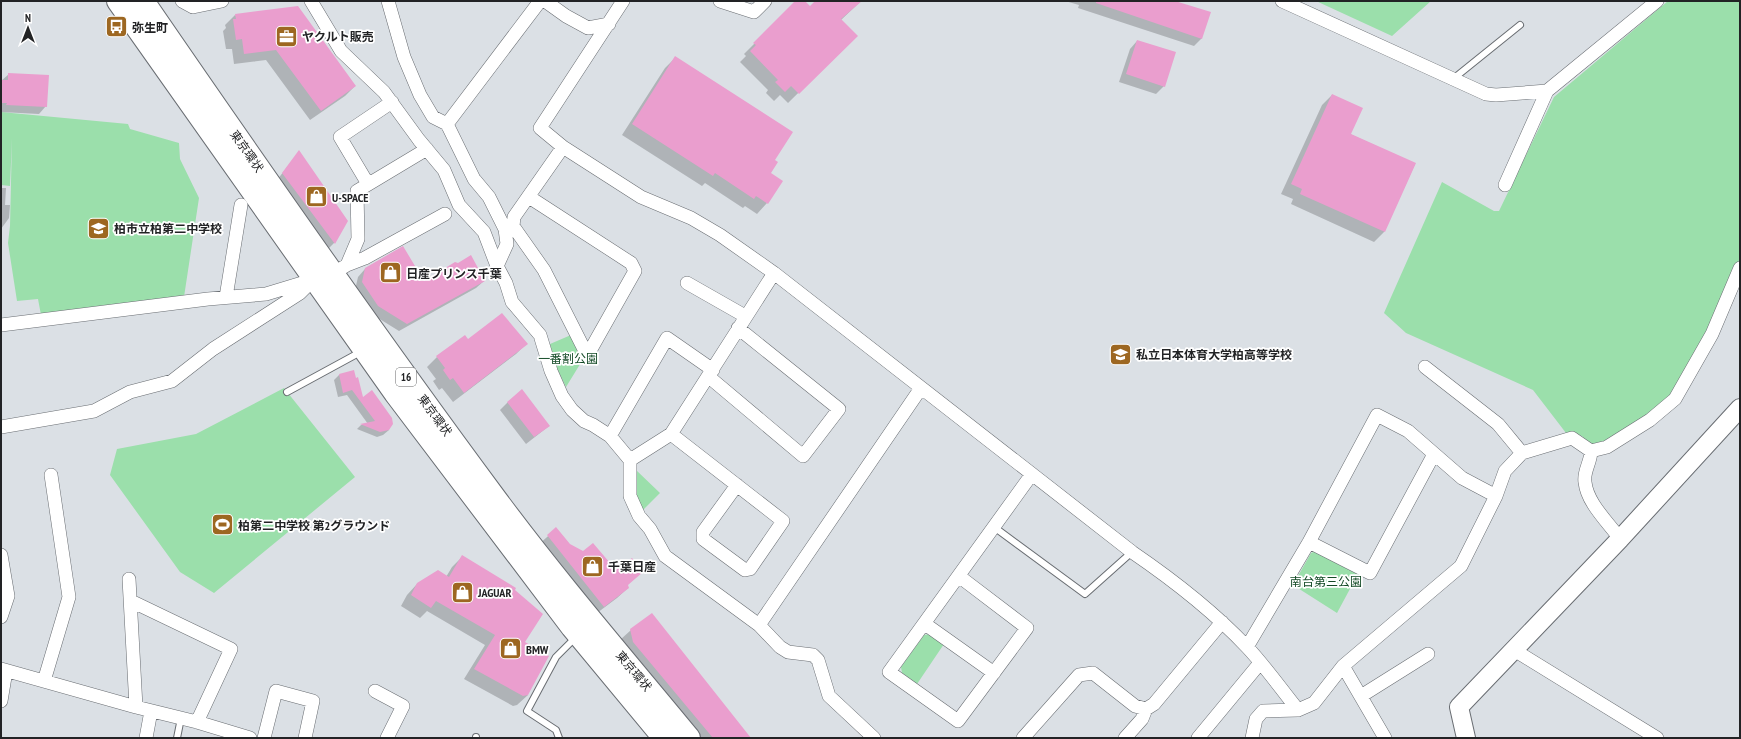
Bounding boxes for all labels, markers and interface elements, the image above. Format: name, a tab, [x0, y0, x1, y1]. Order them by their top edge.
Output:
north arrow	[8, 8, 48, 48]
text: N	[25, 11, 31, 25]
bus stop icon: 弥生町	[104, 14, 130, 40]
place label: 弥生町	[132, 20, 168, 35]
office icon: ヤクルト販売	[273, 23, 299, 49]
place label: ヤクルト販売	[302, 29, 374, 44]
street label: 東京環状	[227, 127, 267, 175]
shop icon: U-SPACE	[303, 184, 329, 210]
place label: U-SPACE	[332, 190, 368, 205]
school or university icon: 柏市立柏第二中学校	[85, 215, 111, 241]
place label: 柏市立柏第二中学校	[114, 221, 222, 236]
shop icon: 日産プリンス千葉	[378, 260, 404, 286]
place label: 日産プリンス千葉	[406, 266, 502, 281]
school or university icon: 私立日本体育大学柏高等学校	[1107, 341, 1133, 367]
place label: 私立日本体育大学柏高等学校	[1136, 347, 1292, 362]
park label: 一番割公園	[538, 351, 598, 366]
road number: 16	[396, 368, 416, 386]
street label: 東京環状	[415, 391, 455, 439]
sports icon: 柏第二中学校 第2グラウンド	[209, 512, 235, 538]
place label: 柏第二中学校 第2グラウンド	[238, 518, 390, 533]
shop icon: 千葉日産	[579, 553, 605, 579]
place label: 千葉日産	[608, 559, 656, 574]
park label: 南台第三公園	[1290, 574, 1362, 589]
shop icon: JAGUAR	[450, 579, 476, 605]
place label: JAGUAR	[477, 585, 511, 600]
shop icon: BMW	[498, 636, 524, 662]
place label: BMW	[526, 642, 549, 657]
street label: 東京環状	[613, 648, 655, 694]

